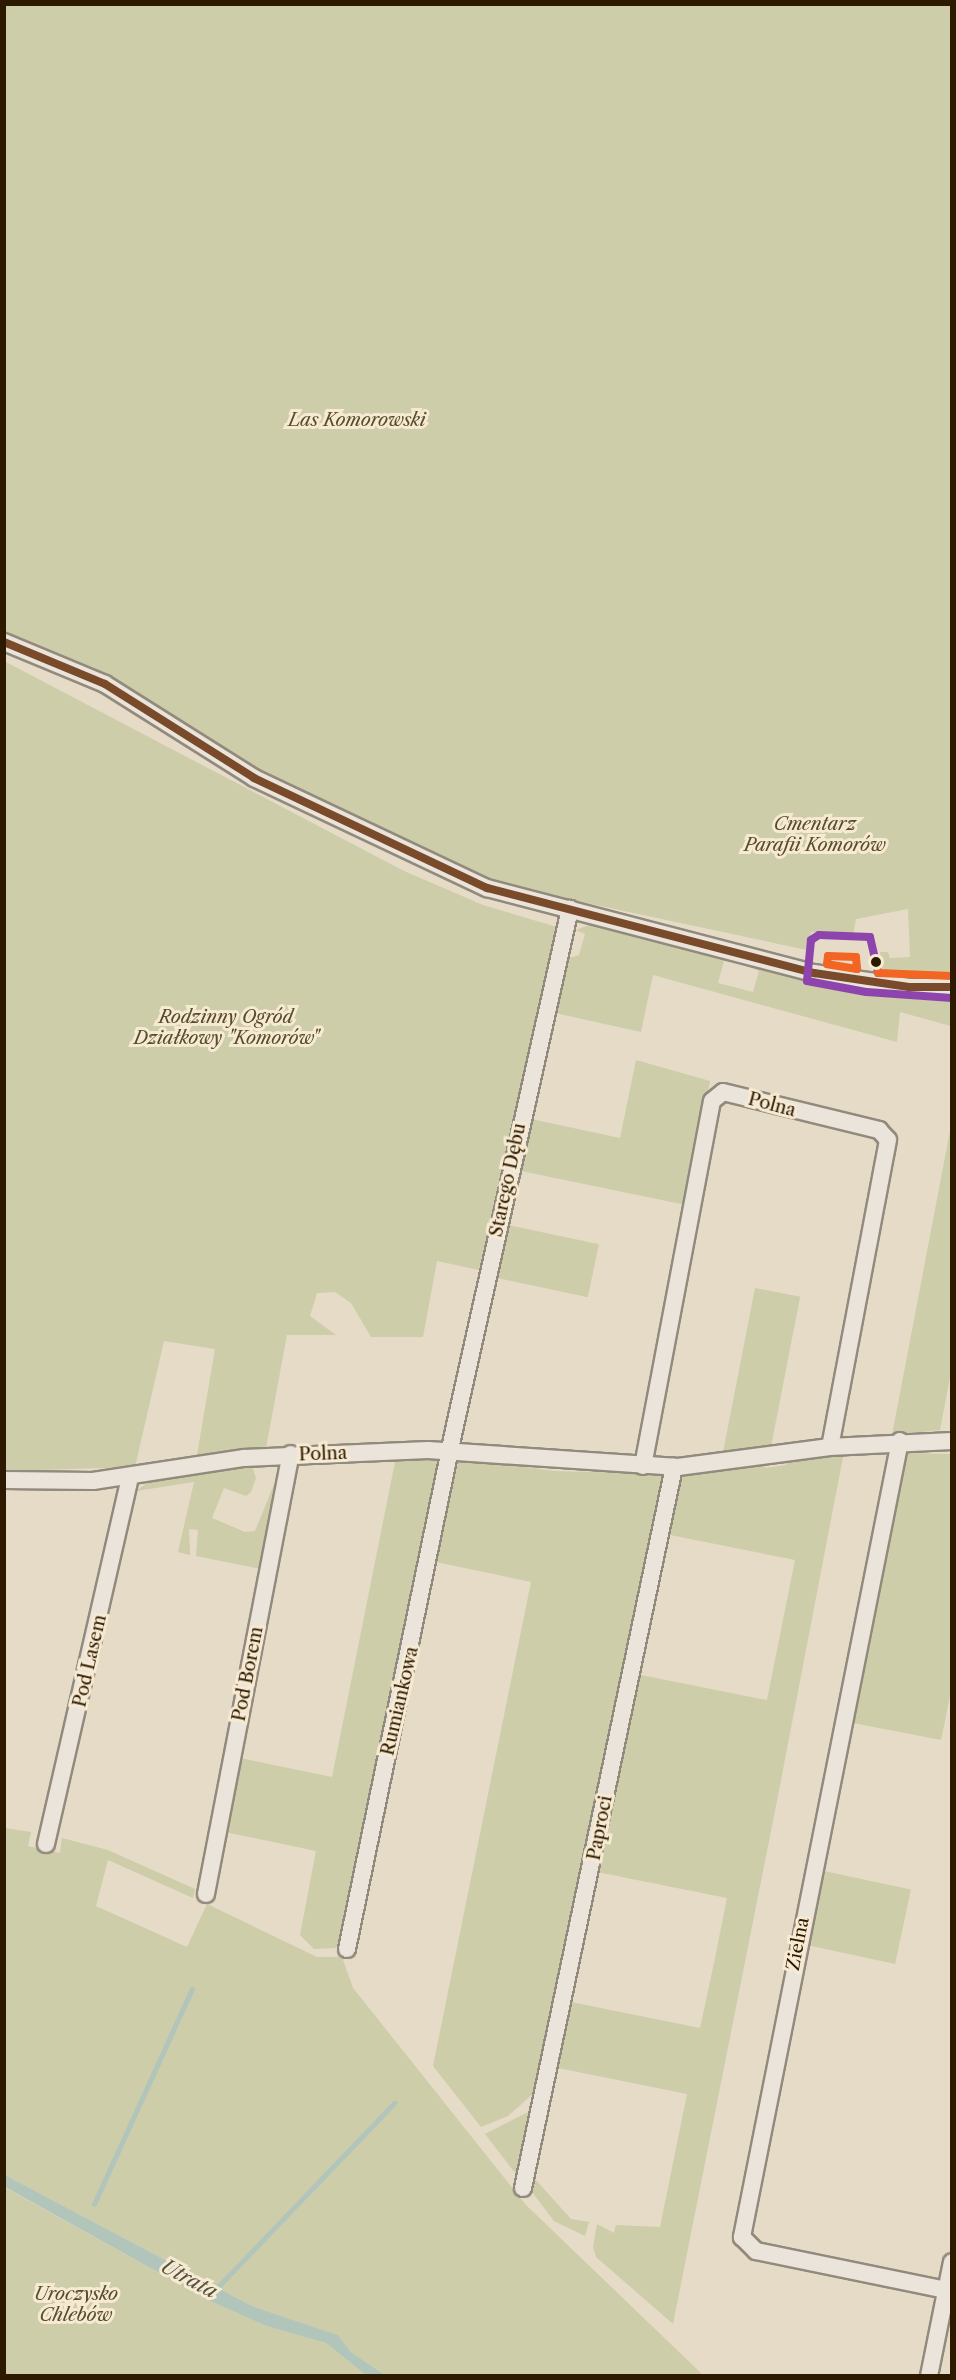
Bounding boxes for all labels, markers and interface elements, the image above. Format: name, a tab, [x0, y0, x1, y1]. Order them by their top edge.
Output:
park label: Las Komorowski	[288, 409, 426, 431]
park label: Cmentarz Parafii Komorów	[744, 814, 886, 856]
unlabelled marker	[870, 956, 882, 968]
park label: Rodzinny Ogród Działkowy "Komorów"	[134, 1007, 318, 1050]
street label: Polna	[746, 1088, 798, 1122]
street label: Starego Dębu	[485, 1121, 531, 1239]
street label: Polna	[298, 1442, 348, 1466]
street label: Pod Lasem	[69, 1613, 111, 1709]
street label: Pod Borem	[228, 1625, 268, 1723]
street label: Rumiankowa	[377, 1644, 423, 1758]
street label: Paproci	[583, 1794, 617, 1862]
street label: Zielna	[782, 1916, 814, 1972]
water label: Utrata	[157, 2254, 221, 2304]
park label: Uroczysko Chlebów	[34, 2284, 118, 2326]

